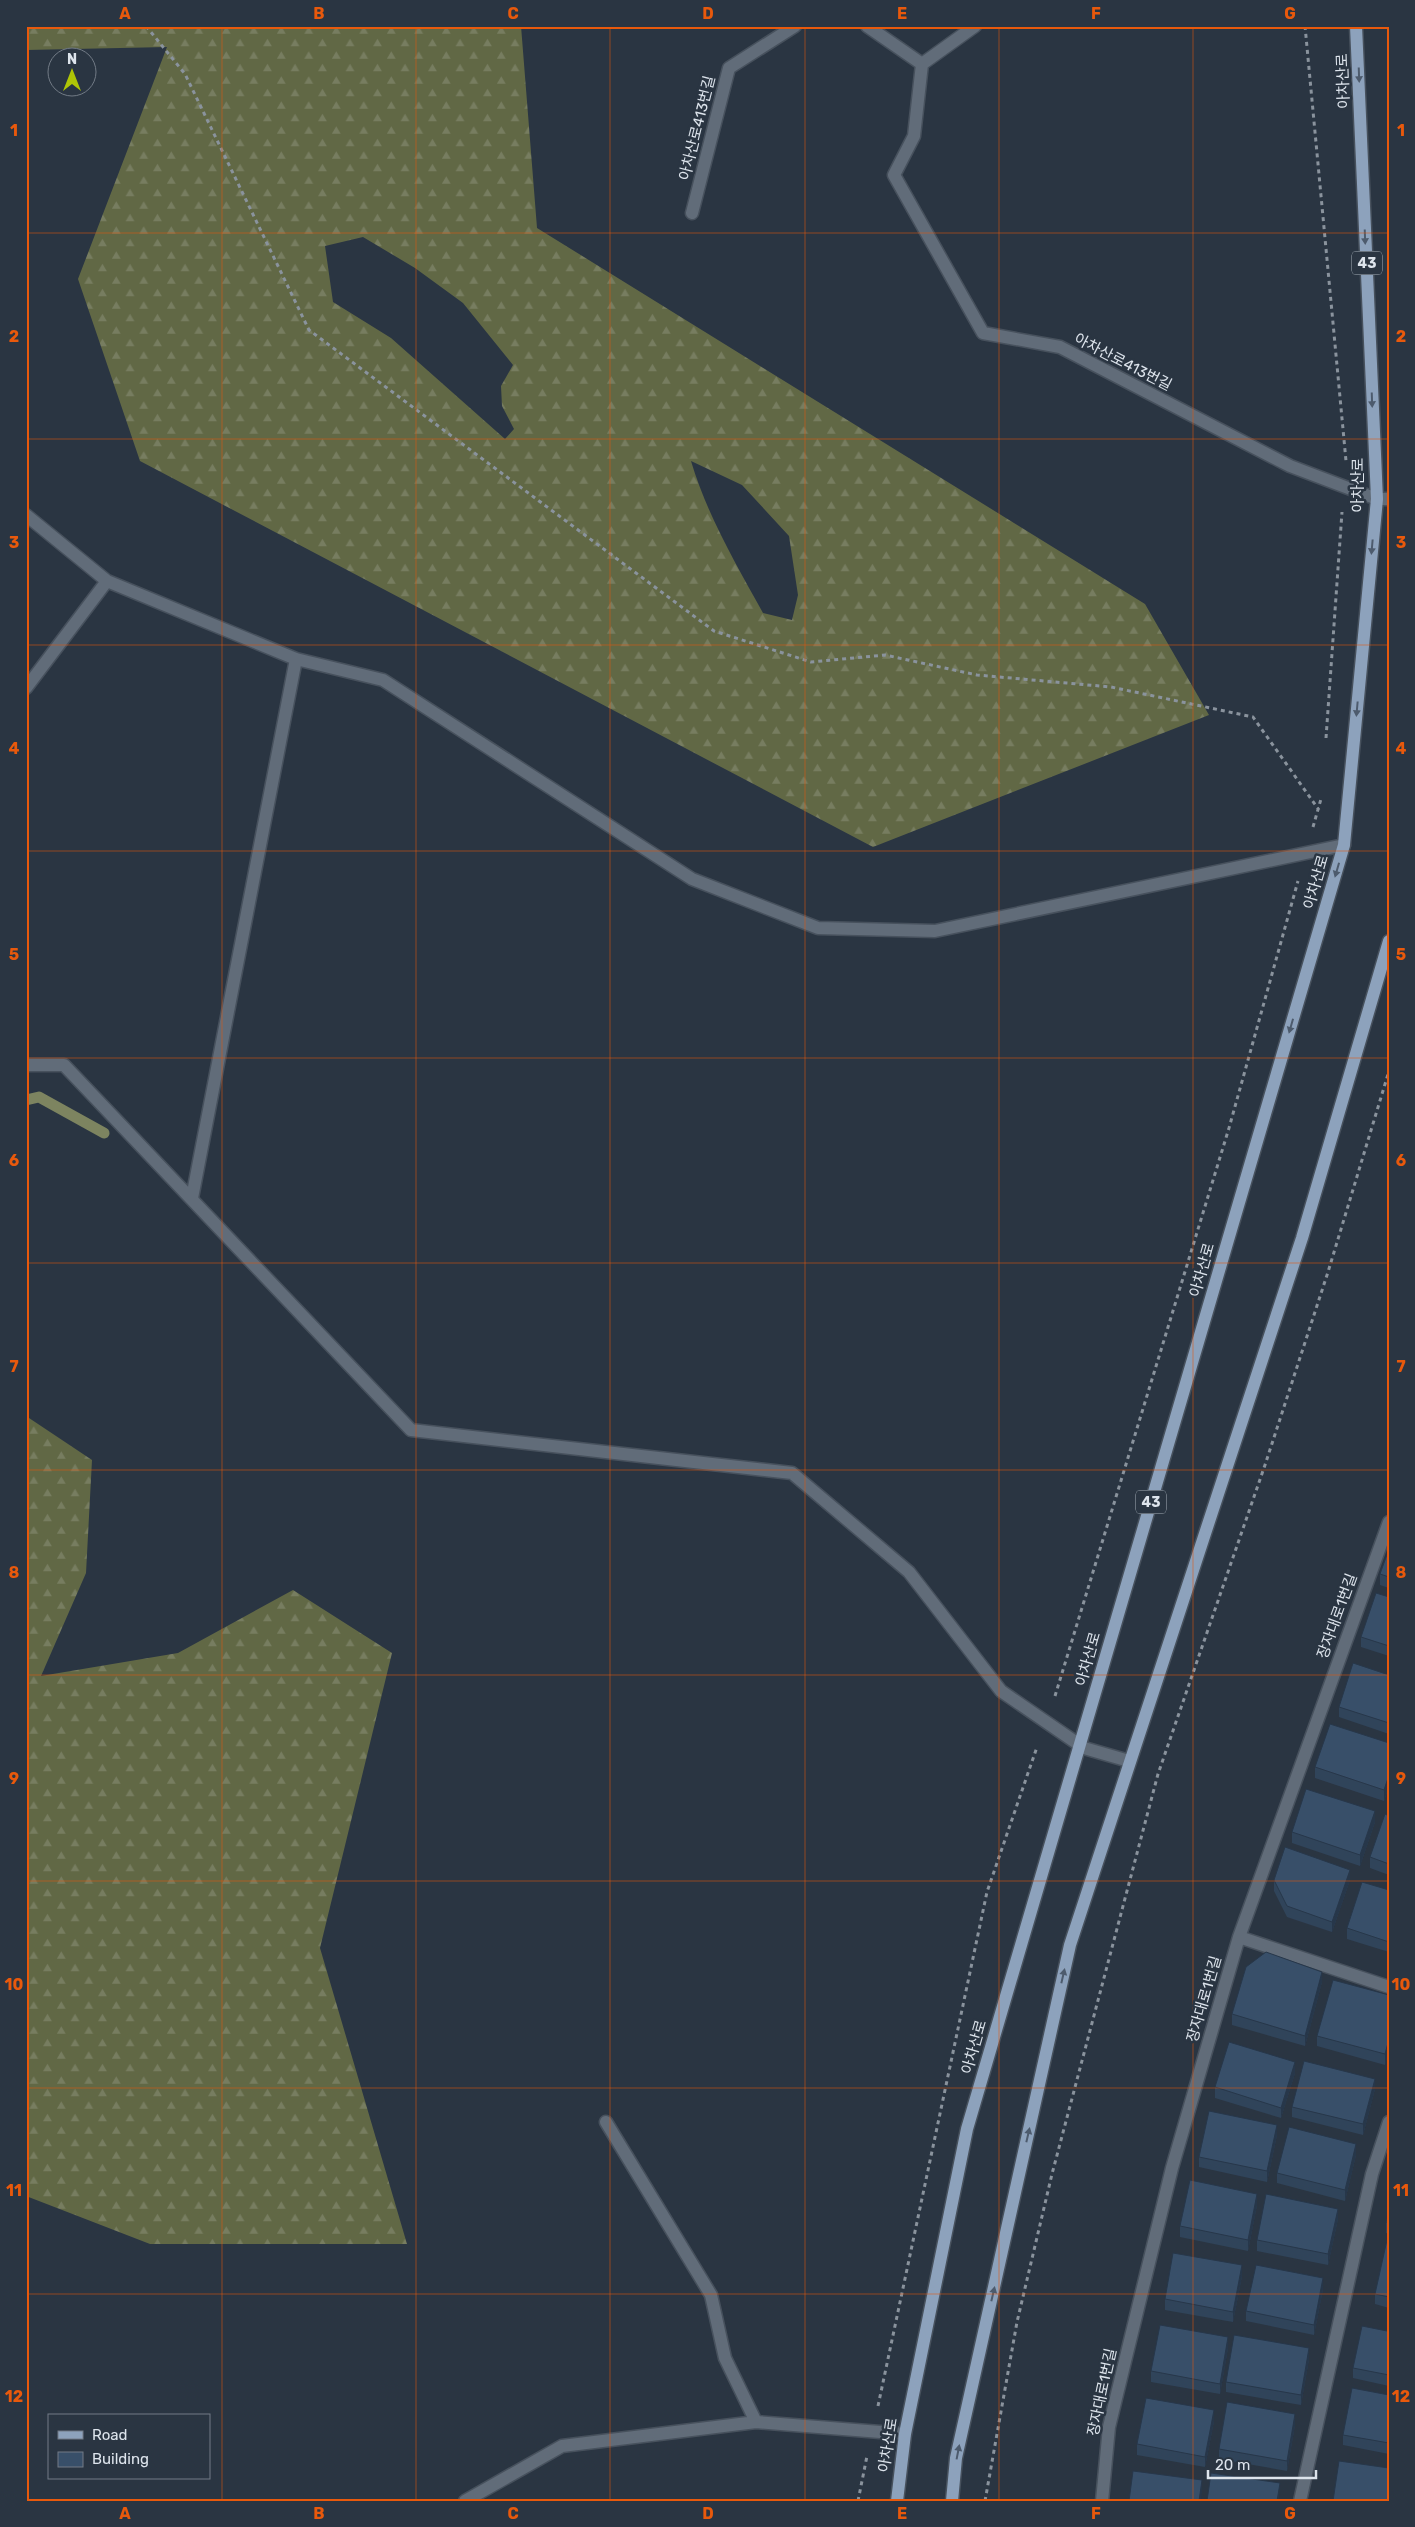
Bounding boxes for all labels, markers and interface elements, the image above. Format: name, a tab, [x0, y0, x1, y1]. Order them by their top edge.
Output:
text: A	[119, 4, 131, 23]
text: B	[313, 4, 325, 23]
text: C	[507, 4, 519, 23]
text: D	[702, 4, 714, 23]
text: E	[897, 4, 907, 23]
text: F	[1091, 4, 1101, 23]
text: G	[1284, 4, 1296, 23]
north arrow	[48, 48, 98, 98]
text: N	[67, 51, 77, 68]
street label: 아차산로	[1333, 53, 1353, 109]
one-way arrow	[1355, 67, 1363, 83]
street label: 아차산로413번길	[675, 74, 719, 182]
text: 1	[10, 121, 18, 140]
text: 1	[1397, 121, 1405, 140]
one-way arrow	[1362, 230, 1370, 246]
road number: 43	[1352, 252, 1382, 274]
text: 2	[9, 327, 19, 346]
text: 2	[1396, 327, 1406, 346]
street label: 아차산로413번길	[1071, 330, 1175, 394]
one-way arrow	[1369, 392, 1377, 408]
street label: 아차산로	[1349, 457, 1367, 513]
text: 3	[9, 533, 19, 552]
text: 3	[1396, 533, 1406, 552]
one-way arrow	[1368, 540, 1376, 556]
one-way arrow	[1353, 701, 1361, 717]
text: 4	[9, 739, 20, 758]
text: 4	[1396, 739, 1407, 758]
street label: 아차산로	[1300, 853, 1332, 911]
one-way arrow	[1332, 863, 1340, 878]
text: 5	[9, 945, 19, 964]
text: 5	[1396, 945, 1406, 964]
one-way arrow	[1286, 1019, 1294, 1034]
text: 6	[9, 1151, 19, 1170]
text: 6	[1396, 1151, 1406, 1170]
street label: 아차산로	[1186, 1241, 1218, 1299]
text: 7	[9, 1357, 19, 1376]
text: 7	[1396, 1357, 1406, 1376]
road number: 43	[1136, 1490, 1166, 1514]
text: 8	[9, 1563, 20, 1582]
text: 8	[1396, 1563, 1407, 1582]
street label: 장자대로1번길	[1313, 1571, 1361, 1661]
street label: 아차산로	[1072, 1630, 1104, 1688]
text: 9	[9, 1769, 19, 1788]
text: 9	[1396, 1769, 1406, 1788]
street label: 장자대로1번길	[1183, 1954, 1225, 2044]
one-way arrow	[1059, 1969, 1067, 1984]
text: 10	[5, 1975, 24, 1994]
text: 10	[1392, 1975, 1411, 1994]
street label: 아차산로	[958, 2018, 990, 2076]
one-way arrow	[1024, 2128, 1032, 2143]
text: 11	[6, 2181, 22, 2200]
text: 11	[1393, 2181, 1409, 2200]
one-way arrow	[989, 2286, 997, 2301]
street label: 장자대로1번길	[1084, 2346, 1120, 2438]
text: 12	[5, 2387, 23, 2406]
text: 12	[1392, 2387, 1410, 2406]
legend	[48, 2414, 210, 2480]
street label: 아차산로	[875, 2416, 901, 2474]
text: Road	[92, 2426, 128, 2444]
one-way arrow	[954, 2444, 962, 2460]
scale bar	[1208, 2447, 1315, 2479]
text: Building	[92, 2450, 149, 2468]
text: 20 m	[1215, 2456, 1250, 2474]
text: A	[119, 2504, 131, 2523]
text: B	[313, 2504, 325, 2523]
text: C	[507, 2504, 519, 2523]
text: D	[702, 2504, 714, 2523]
text: E	[897, 2504, 907, 2523]
text: F	[1091, 2504, 1101, 2523]
text: G	[1284, 2504, 1296, 2523]

